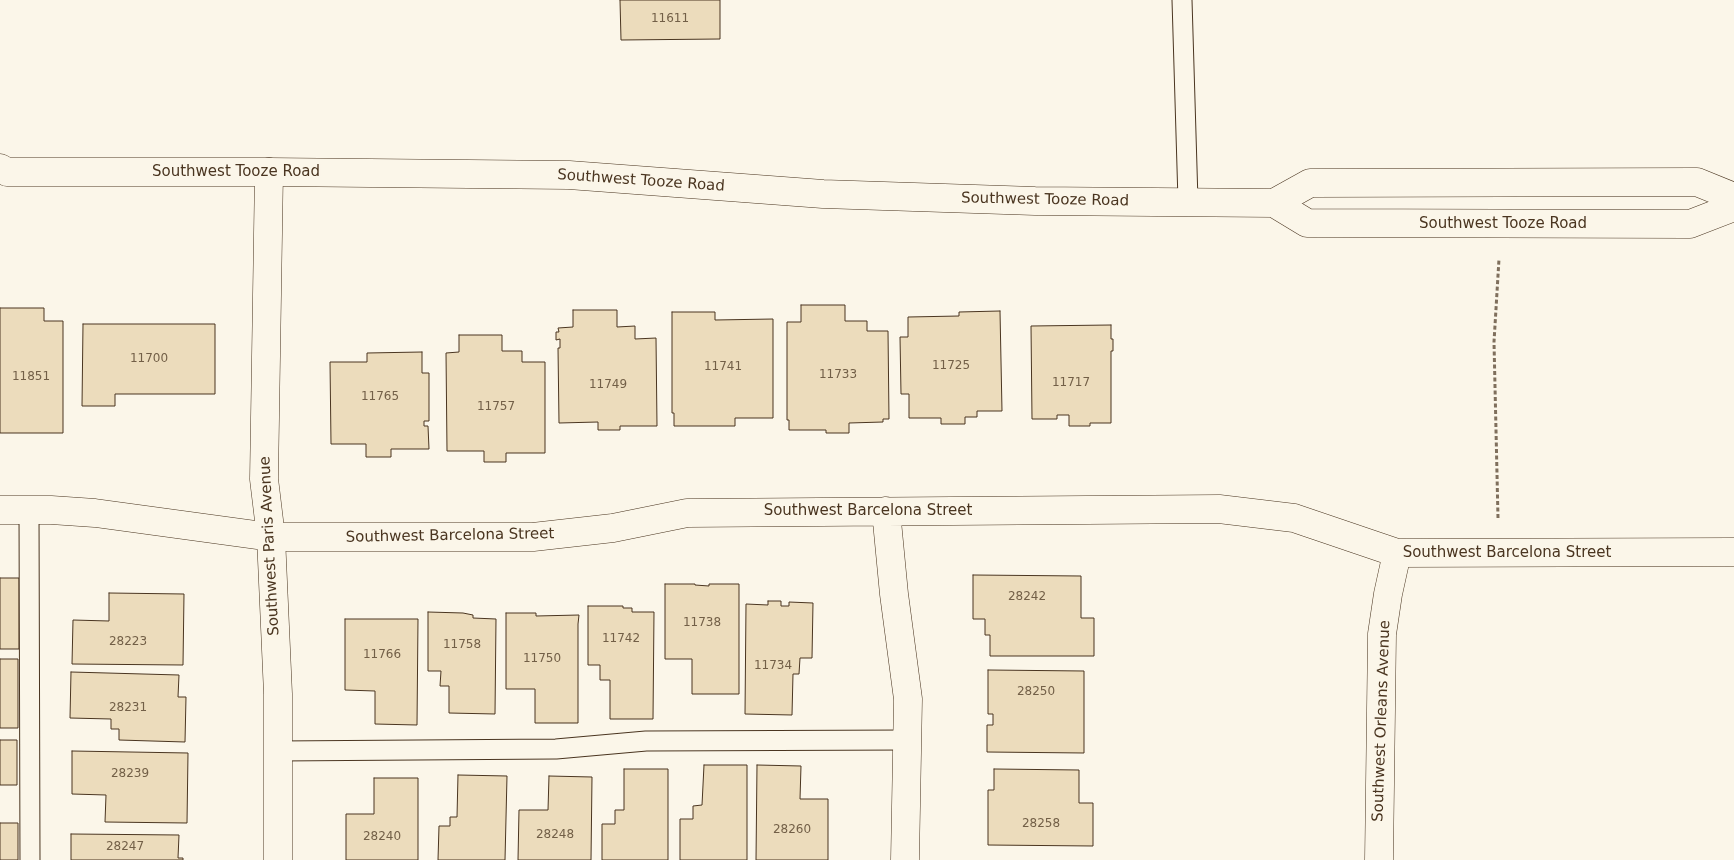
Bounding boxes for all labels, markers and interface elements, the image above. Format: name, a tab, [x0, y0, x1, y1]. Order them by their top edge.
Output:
house number: 11611	[651, 12, 689, 26]
street label: Southwest Tooze Road	[152, 163, 320, 181]
street label: Southwest Tooze Road	[557, 166, 725, 196]
street label: Southwest Tooze Road	[961, 190, 1129, 210]
street label: Southwest Tooze Road	[1419, 215, 1587, 233]
house number: 11700	[130, 352, 168, 366]
house number: 11725	[932, 359, 970, 373]
house number: 11741	[704, 360, 742, 374]
house number: 11733	[819, 368, 857, 382]
house number: 11851	[12, 370, 50, 384]
house number: 11717	[1052, 376, 1090, 390]
house number: 11749	[589, 378, 627, 392]
house number: 11765	[361, 390, 399, 404]
house number: 11757	[477, 400, 515, 414]
street label: Southwest Paris Avenue	[256, 456, 284, 636]
street label: Southwest Barcelona Street	[764, 502, 972, 520]
street label: Southwest Barcelona Street	[345, 525, 555, 547]
street label: Southwest Barcelona Street	[1403, 544, 1611, 562]
house number: 28242	[1008, 590, 1046, 604]
house number: 11738	[683, 616, 721, 630]
street label: Southwest Orleans Avenue	[1369, 620, 1395, 822]
house number: 11742	[602, 632, 640, 646]
house number: 28223	[109, 635, 147, 649]
house number: 11758	[443, 638, 481, 652]
house number: 11766	[363, 648, 401, 662]
house number: 11750	[523, 652, 561, 666]
house number: 11734	[754, 659, 792, 673]
house number: 28250	[1017, 685, 1055, 699]
house number: 28231	[109, 701, 147, 715]
house number: 28239	[111, 767, 149, 781]
house number: 28258	[1022, 817, 1060, 831]
house number: 28260	[773, 823, 811, 837]
house number: 28248	[536, 828, 574, 842]
house number: 28240	[363, 830, 401, 844]
house number: 28247	[106, 840, 144, 854]

